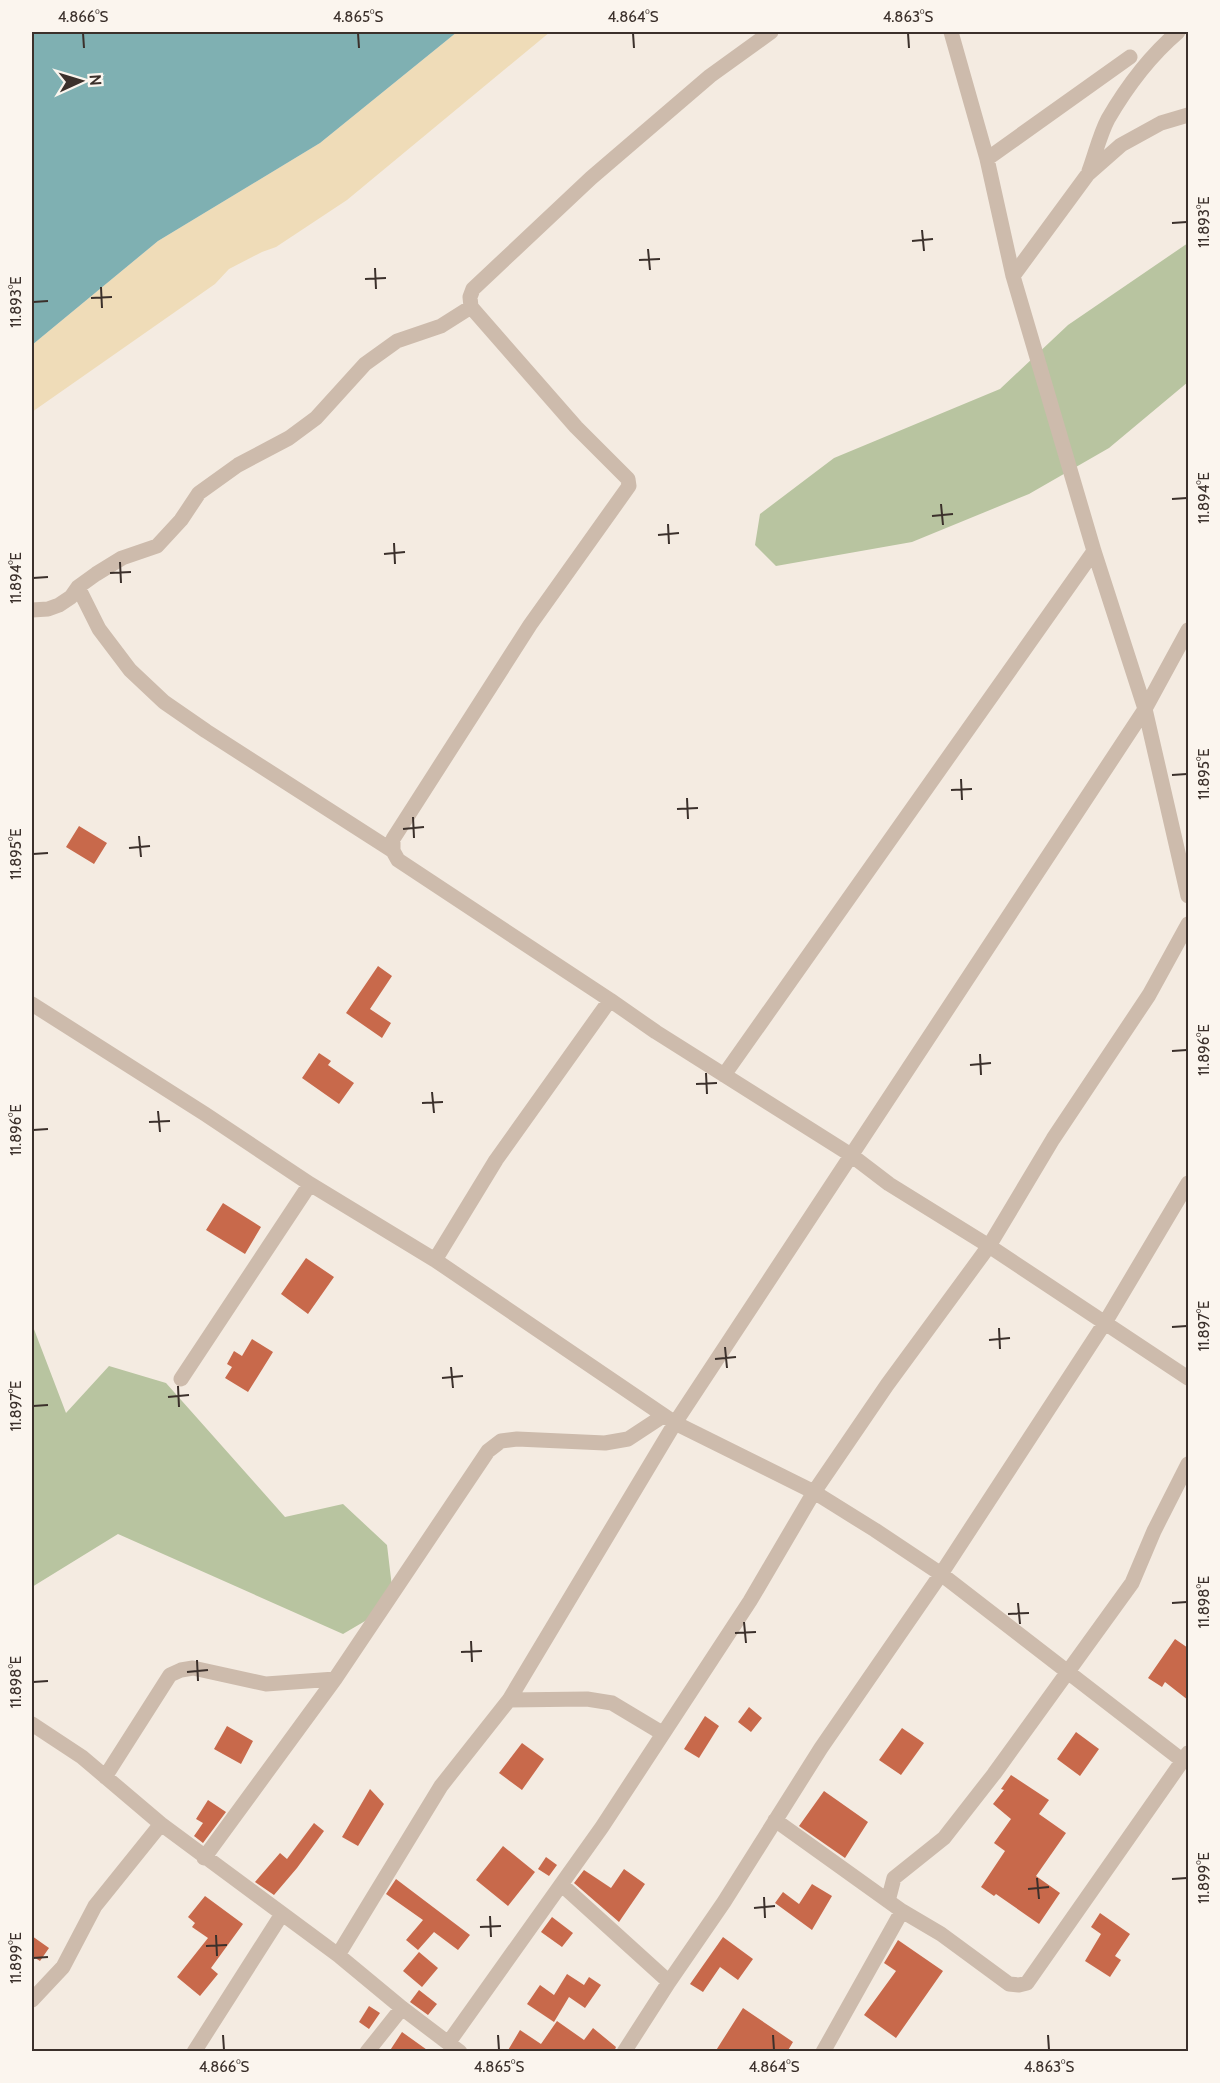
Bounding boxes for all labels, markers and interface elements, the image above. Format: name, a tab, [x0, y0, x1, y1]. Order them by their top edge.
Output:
text: 4.866°S	[58, 8, 109, 26]
text: 4.865°S	[333, 8, 383, 26]
text: 4.864°S	[608, 8, 659, 26]
text: 4.863°S	[883, 8, 933, 26]
north arrow	[51, 51, 111, 111]
text: N	[86, 74, 105, 86]
text: 11.893°E	[1195, 196, 1213, 248]
text: 11.893°E	[7, 276, 25, 328]
text: 11.894°E	[1195, 472, 1213, 524]
text: 11.894°E	[7, 552, 25, 604]
text: 11.895°E	[1195, 748, 1213, 800]
text: 11.895°E	[7, 828, 25, 880]
text: 11.896°E	[1195, 1024, 1213, 1076]
text: 11.896°E	[7, 1104, 25, 1156]
text: 11.897°E	[1195, 1301, 1213, 1351]
text: 11.897°E	[7, 1381, 25, 1431]
text: 11.898°E	[1195, 1576, 1213, 1628]
text: 11.898°E	[7, 1656, 25, 1708]
text: 11.899°E	[1195, 1852, 1213, 1904]
text: 11.899°E	[7, 1932, 25, 1984]
text: 4.866°S	[199, 2058, 250, 2076]
text: 4.865°S	[474, 2058, 524, 2076]
text: 4.864°S	[749, 2058, 800, 2076]
text: 4.863°S	[1024, 2058, 1074, 2076]

